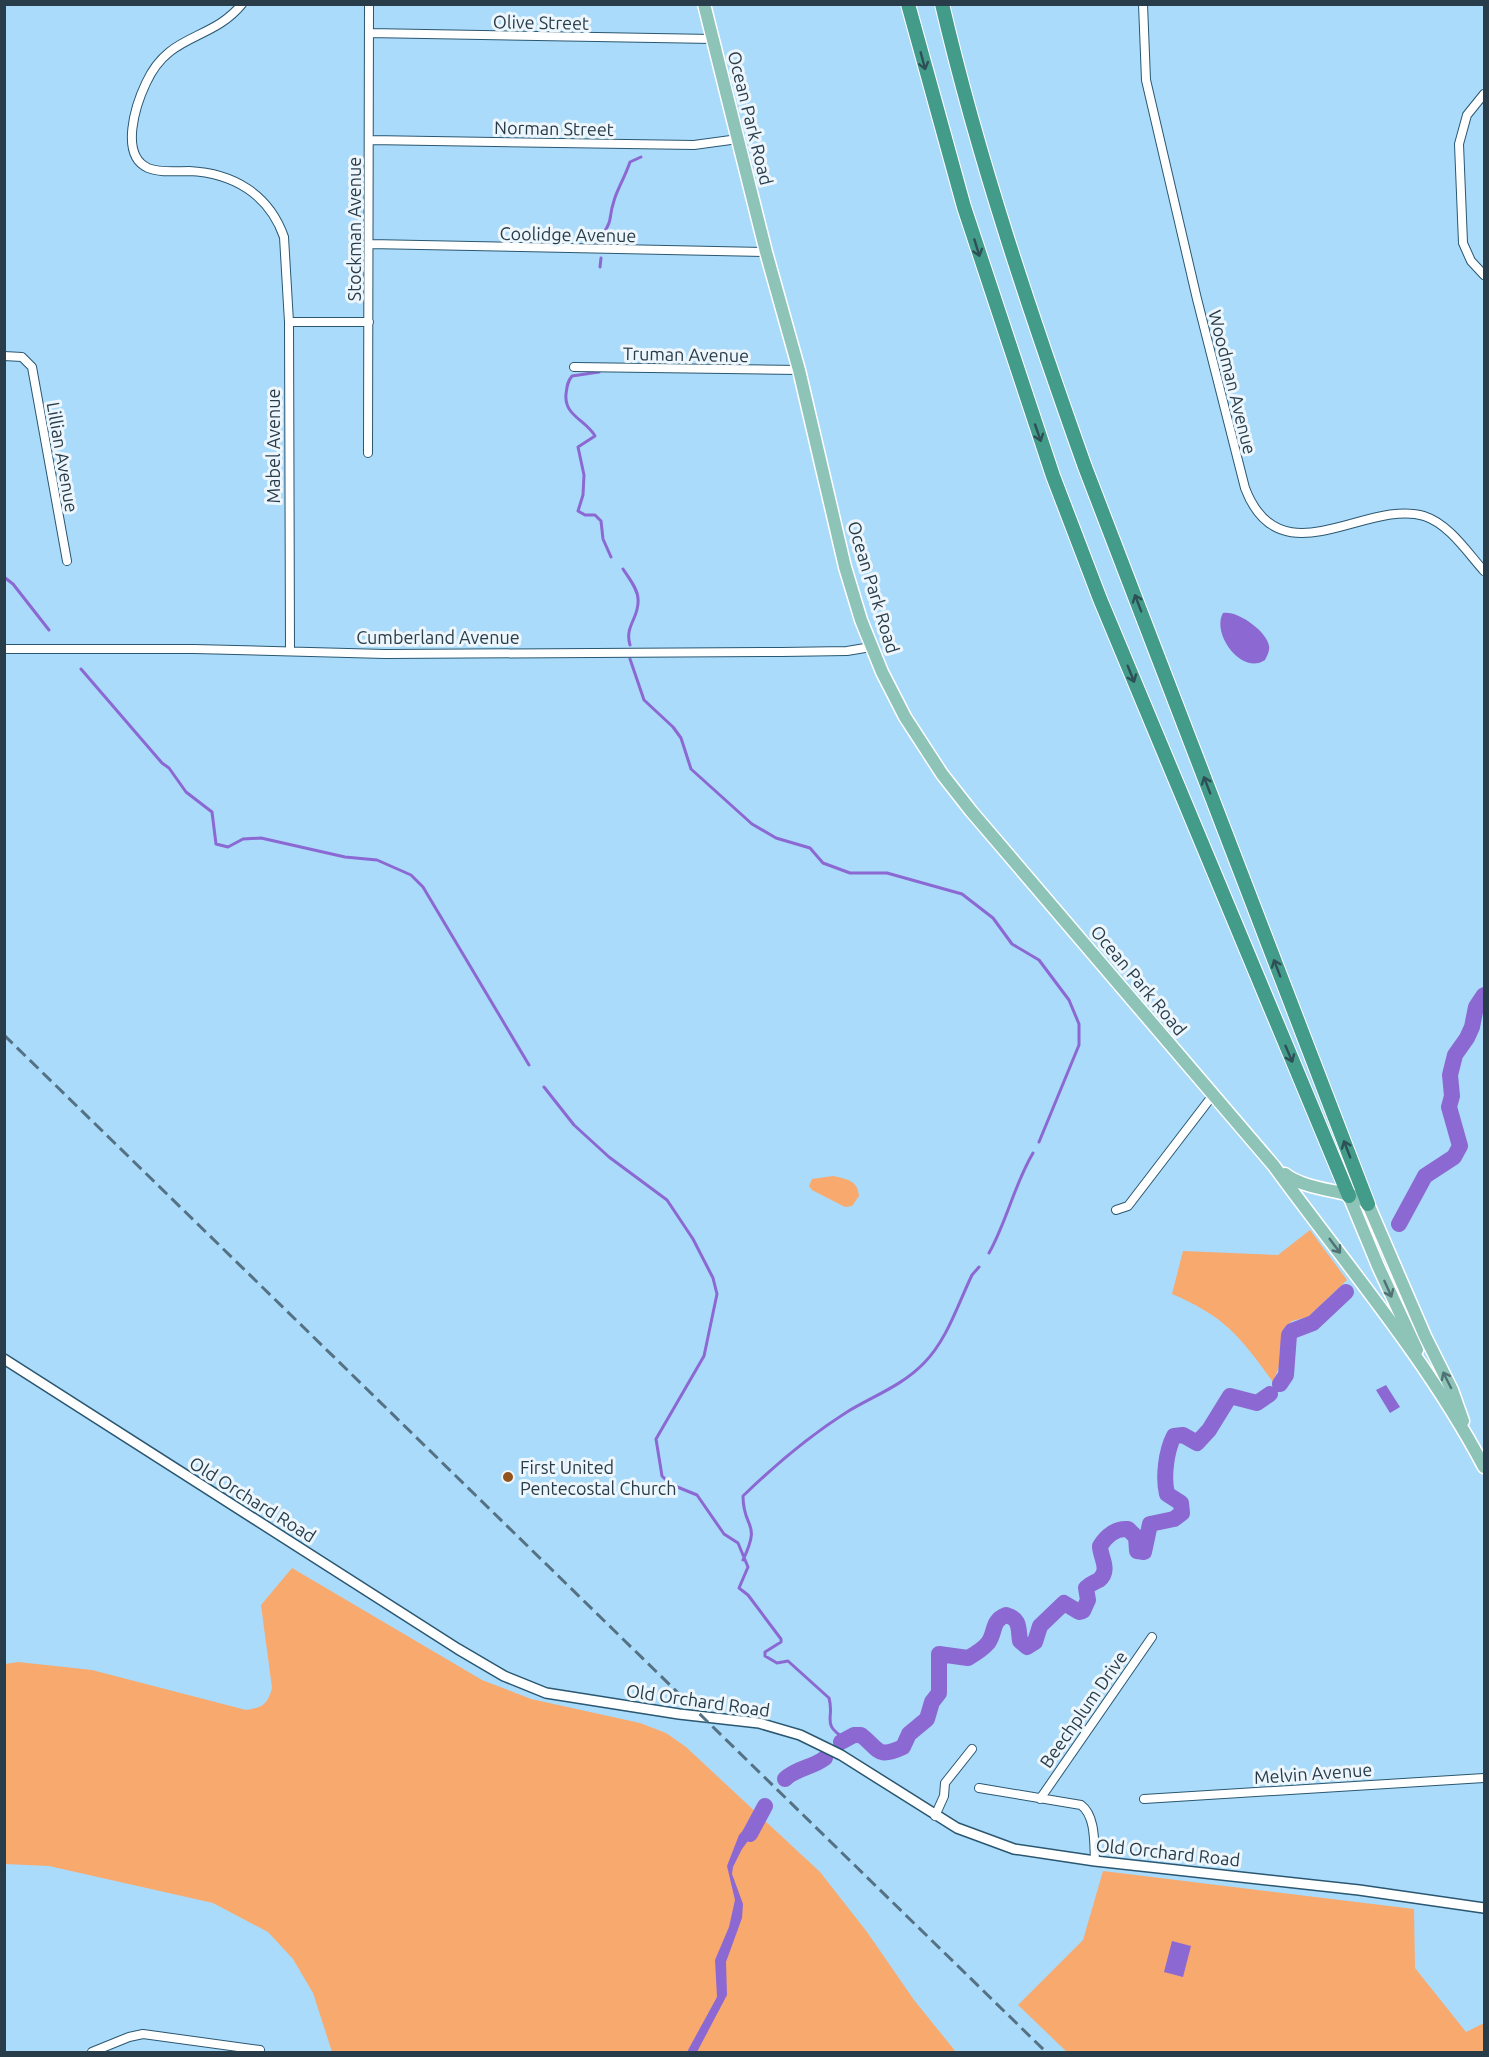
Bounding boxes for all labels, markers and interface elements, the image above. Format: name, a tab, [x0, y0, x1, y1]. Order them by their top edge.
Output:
street label: Olive Street	[493, 11, 589, 33]
street label: Ocean Park Road	[725, 49, 777, 187]
one-way arrow	[917, 51, 929, 70]
street label: Norman Street	[494, 117, 614, 139]
street label: Stockman Avenue	[344, 157, 364, 301]
street label: Coolidge Avenue	[499, 223, 637, 245]
one-way arrow	[972, 238, 983, 257]
street label: Woodman Avenue	[1205, 308, 1261, 456]
street label: Truman Avenue	[623, 343, 749, 365]
street label: Mabel Avenue	[263, 389, 283, 503]
street label: Lillian Avenue	[43, 400, 83, 514]
one-way arrow	[1034, 424, 1045, 442]
street label: Ocean Park Road	[844, 518, 904, 656]
one-way arrow	[1131, 594, 1142, 613]
street label: Cumberland Avenue	[356, 627, 520, 647]
one-way arrow	[1126, 664, 1137, 683]
one-way arrow	[1201, 777, 1212, 795]
street label: Ocean Park Road	[1087, 921, 1191, 1039]
one-way arrow	[1271, 959, 1282, 977]
one-way arrow	[1285, 1045, 1296, 1063]
one-way arrow	[1341, 1141, 1352, 1159]
one-way arrow	[1329, 1238, 1342, 1254]
one-way arrow	[1382, 1279, 1394, 1297]
one-way arrow	[1441, 1372, 1453, 1389]
street label: Old Orchard Road	[186, 1452, 320, 1546]
place label: First United Pentecostal Church	[520, 1457, 676, 1498]
marker: First United Pentecostal Church	[501, 1470, 515, 1484]
street label: Beechplum Drive	[1035, 1647, 1131, 1771]
street label: Old Orchard Road	[625, 1680, 771, 1720]
street label: Melvin Avenue	[1253, 1759, 1373, 1787]
street label: Old Orchard Road	[1095, 1834, 1241, 1870]

